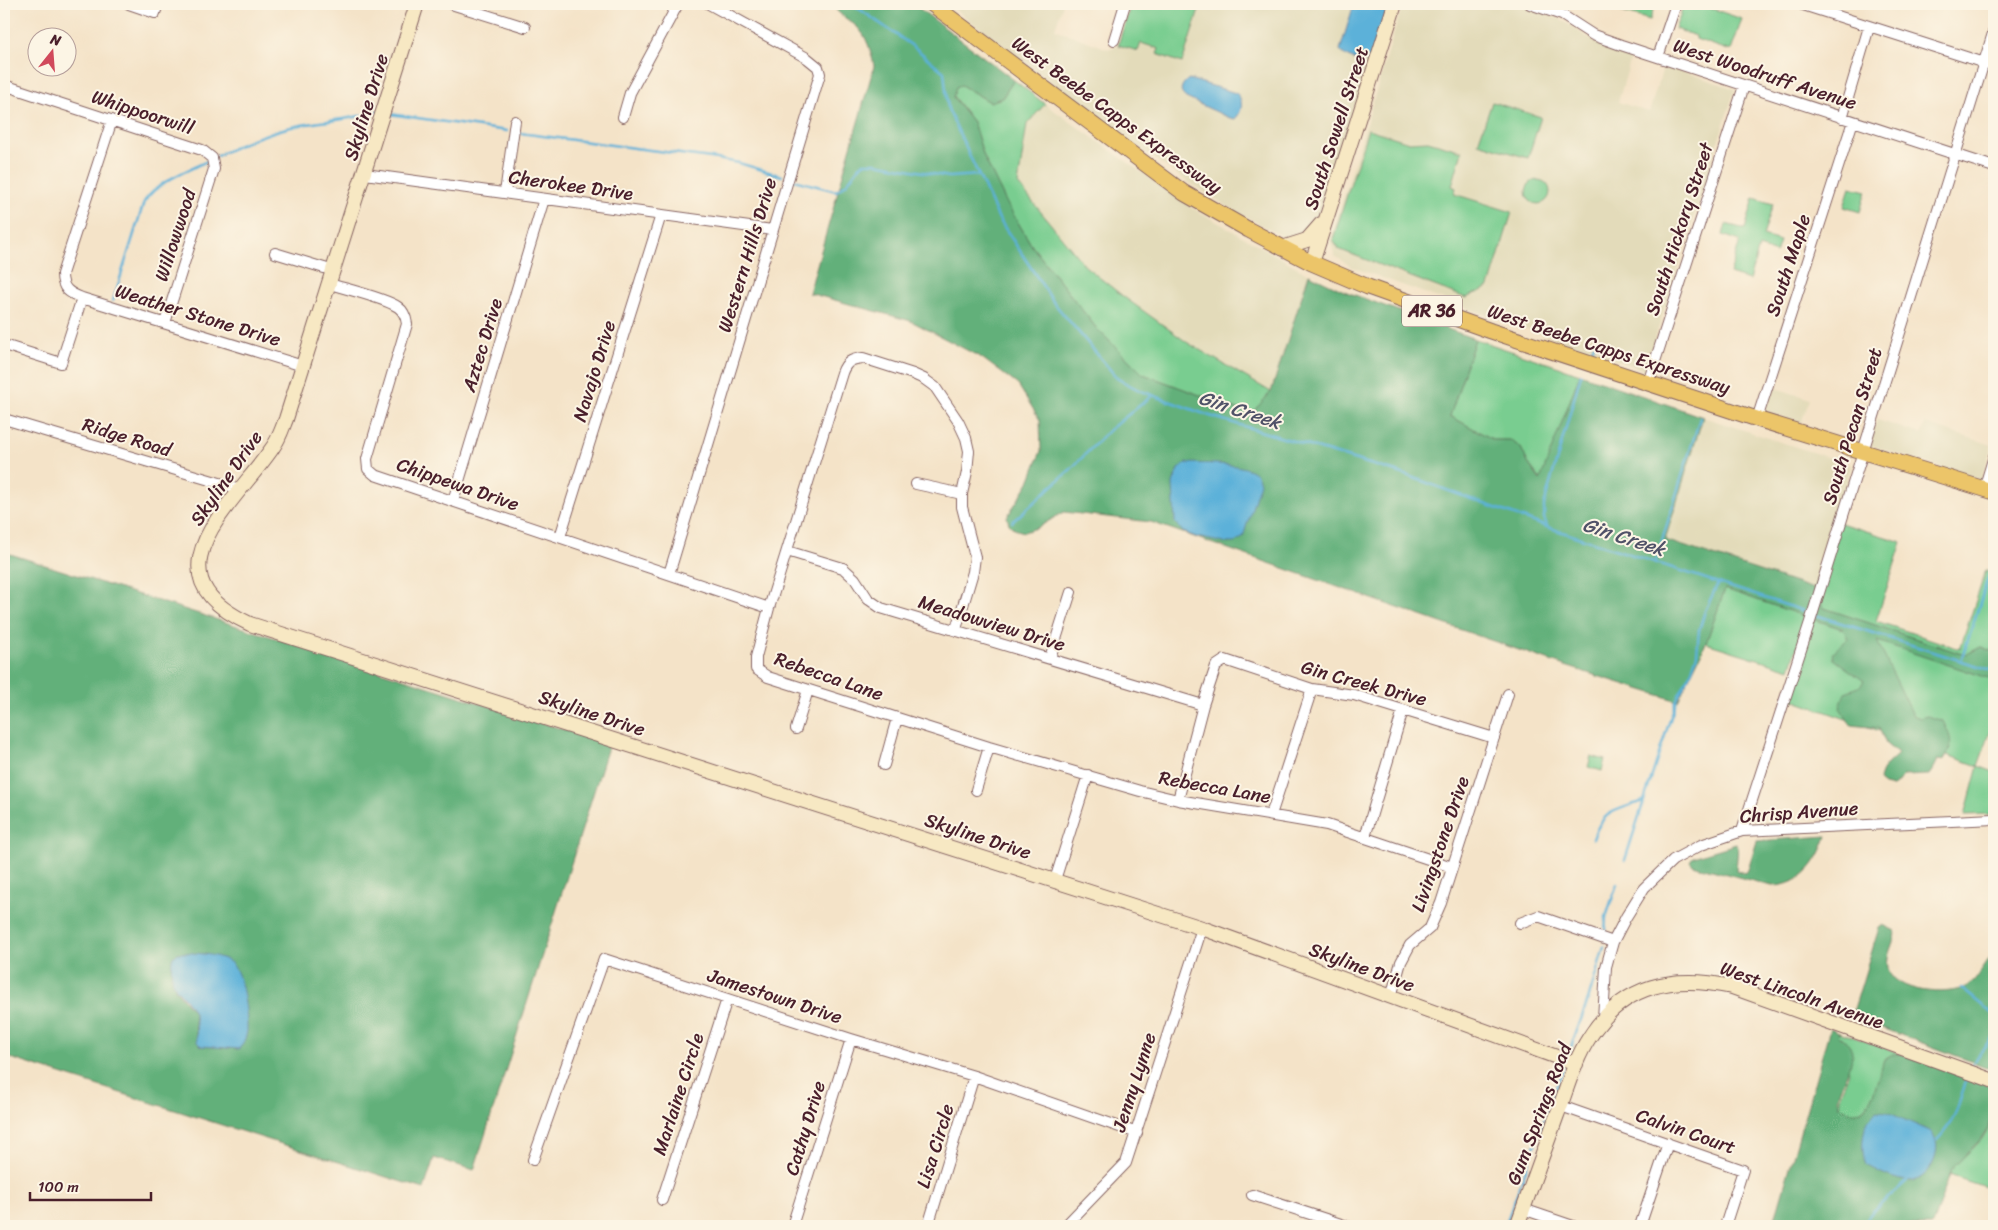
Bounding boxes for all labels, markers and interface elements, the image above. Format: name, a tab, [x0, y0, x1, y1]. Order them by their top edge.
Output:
text: N	[46, 26, 64, 54]
street label: West Beebe Capps Expressway	[1005, 27, 1230, 203]
north arrow	[28, 28, 78, 78]
street label: West Woodruff Avenue	[1669, 29, 1861, 119]
street label: South Sowell Street	[1294, 42, 1378, 214]
street label: Skyline Drive	[334, 49, 398, 165]
street label: Whippoorwill	[88, 80, 199, 144]
street label: South Hickory Street	[1635, 137, 1723, 320]
street label: Cherokee Drive	[507, 160, 635, 210]
street label: Western Hills Drive	[708, 173, 786, 337]
street label: Willowwood	[145, 183, 206, 286]
street label: South Maple	[1756, 209, 1820, 320]
street label: Weather Stone Drive	[111, 274, 285, 356]
street label: Aztec Drive	[452, 294, 512, 397]
street label: West Beebe Capps Expressway	[1483, 294, 1735, 404]
road number: AR 36	[1402, 296, 1462, 326]
street label: Navajo Drive	[563, 316, 625, 426]
street label: South Pecan Street	[1812, 343, 1892, 509]
water label: Gin Creek	[1194, 380, 1287, 440]
street label: Ridge Road	[78, 408, 178, 467]
street label: Skyline Drive	[181, 423, 271, 533]
street label: Chippewa Drive	[392, 448, 524, 520]
water label: Gin Creek	[1578, 507, 1671, 567]
street label: Meadowview Drive	[914, 585, 1070, 661]
street label: Rebecca Lane	[770, 642, 888, 710]
street label: Gin Creek Drive	[1297, 650, 1431, 716]
street label: Skyline Drive	[534, 680, 650, 746]
street label: Rebecca Lane	[1156, 761, 1274, 813]
street label: Livingstone Drive	[1401, 772, 1479, 916]
street label: Chrisp Avenue	[1739, 791, 1860, 833]
street label: Skyline Drive	[920, 803, 1036, 869]
street label: Skyline Drive	[1304, 933, 1420, 1001]
street label: West Lincoln Avenue	[1716, 952, 1888, 1038]
street label: Jamestown Drive	[702, 958, 847, 1033]
street label: Jenny Lynne	[1102, 1028, 1166, 1137]
street label: Marlaine Circle	[643, 1029, 713, 1159]
street label: Gum Springs Road	[1497, 1036, 1582, 1190]
street label: Cathy Drive	[775, 1076, 835, 1179]
street label: Lisa Circle	[907, 1099, 964, 1192]
street label: Calvin Court	[1632, 1099, 1740, 1163]
scale bar	[30, 1170, 151, 1202]
text: 100 m	[38, 1174, 79, 1200]

